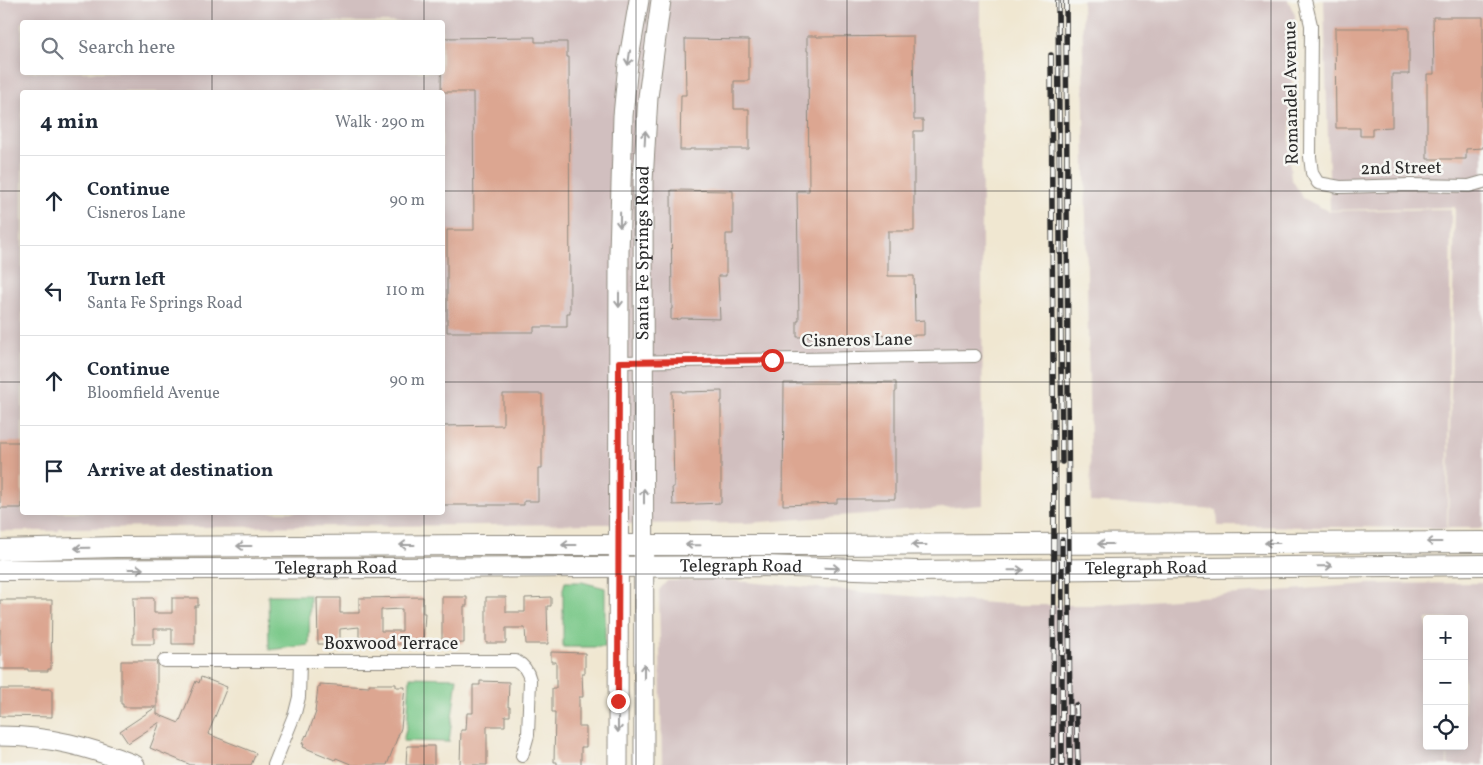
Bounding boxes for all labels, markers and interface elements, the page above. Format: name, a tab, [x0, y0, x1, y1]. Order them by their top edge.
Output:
search box	[20, 20, 445, 75]
street label: Romandel Avenue	[1278, 21, 1306, 165]
icon: search	[38, 34, 66, 62]
text: Search here	[78, 35, 175, 61]
one-way arrow	[624, 49, 634, 65]
text: 4 min	[40, 108, 99, 137]
text: Walk · 290 m	[335, 112, 425, 134]
one-way arrow	[641, 130, 650, 146]
street label: 2nd Street	[1360, 156, 1442, 182]
street label: Santa Fe Springs Road	[630, 165, 656, 341]
text: Continue	[87, 177, 170, 203]
icon: ahead	[40, 187, 68, 215]
text: 90 m	[389, 190, 425, 212]
text: Cisneros Lane	[87, 203, 186, 225]
one-way arrow	[615, 212, 625, 228]
text: Turn left	[87, 267, 166, 293]
icon: left	[40, 277, 68, 305]
text: 110 m	[386, 280, 425, 302]
one-way arrow	[614, 292, 624, 308]
text: Santa Fe Springs Road	[87, 293, 243, 315]
street label: Cisneros Lane	[801, 328, 913, 354]
route start	[761, 349, 784, 372]
text: Continue	[87, 357, 170, 383]
icon: ahead	[40, 367, 68, 395]
text: 90 m	[389, 370, 425, 392]
text: Bloomfield Avenue	[87, 383, 220, 405]
icon: arrive	[40, 457, 68, 485]
text: Arrive at destination	[87, 458, 273, 484]
one-way arrow	[639, 488, 649, 504]
one-way arrow	[1427, 537, 1443, 547]
one-way arrow	[1264, 538, 1280, 548]
one-way arrow	[1098, 539, 1114, 549]
one-way arrow	[399, 540, 416, 550]
one-way arrow	[562, 540, 578, 550]
one-way arrow	[686, 540, 702, 550]
one-way arrow	[911, 540, 927, 550]
one-way arrow	[237, 541, 253, 551]
one-way arrow	[74, 543, 90, 553]
street label: Telegraph Road	[680, 553, 803, 580]
street label: Telegraph Road	[275, 555, 397, 581]
street label: Telegraph Road	[1084, 555, 1207, 582]
one-way arrow	[1316, 561, 1333, 571]
one-way arrow	[128, 564, 144, 574]
one-way arrow	[824, 564, 840, 573]
one-way arrow	[1008, 565, 1024, 575]
map controls	[1423, 615, 1468, 750]
button: +	[1423, 615, 1468, 660]
street label: Boxwood Terrace	[324, 632, 458, 657]
button: −	[1423, 660, 1468, 705]
one-way arrow	[639, 664, 649, 680]
route end	[607, 690, 630, 713]
button: locate	[1423, 705, 1468, 750]
one-way arrow	[613, 717, 623, 733]

